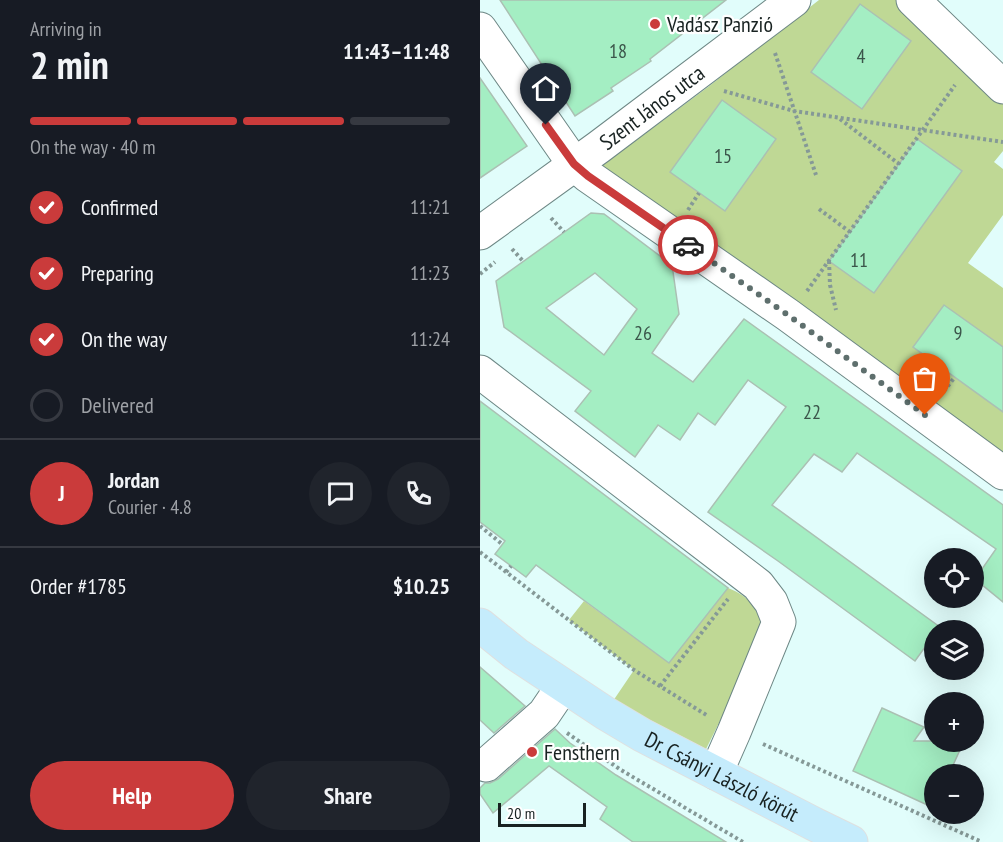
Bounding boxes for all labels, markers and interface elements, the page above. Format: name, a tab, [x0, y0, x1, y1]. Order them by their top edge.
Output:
place label: Vadász Panzió	[666, 10, 773, 38]
text: Arriving in	[30, 16, 102, 42]
marker: Vadász Panzió	[648, 17, 662, 31]
text: 11:43–11:48	[343, 37, 450, 65]
house number: 18	[609, 38, 627, 64]
text: 2 min	[30, 39, 109, 90]
house number: 4	[857, 43, 866, 69]
street label: Szent János utca	[594, 59, 710, 156]
pin	[520, 63, 571, 125]
icon: home	[529, 72, 562, 105]
text: On the way · 40 m	[30, 134, 156, 160]
house number: 15	[714, 143, 732, 169]
icon: check	[30, 191, 63, 224]
text: Confirmed	[81, 193, 158, 221]
text: 11:21	[410, 194, 450, 220]
courier	[658, 215, 718, 275]
icon: car	[672, 229, 705, 262]
house number: 11	[850, 247, 868, 273]
icon: check	[30, 257, 63, 290]
text: Preparing	[81, 259, 154, 287]
text: 11:23	[410, 260, 450, 286]
house number: 26	[634, 320, 652, 346]
house number: 9	[954, 320, 963, 346]
icon: check	[30, 323, 63, 356]
text: On the way	[81, 325, 167, 353]
text: 11:24	[410, 326, 450, 352]
pin	[899, 353, 950, 415]
icon: bag	[908, 362, 941, 395]
text: Delivered	[81, 391, 154, 419]
house number: 22	[803, 399, 821, 425]
button: chat	[309, 462, 372, 525]
button: phone	[387, 462, 450, 525]
text: Jordan	[108, 466, 159, 494]
text: J	[58, 479, 65, 507]
text: Courier · 4.8	[108, 494, 192, 520]
map controls	[924, 548, 984, 824]
button: locate	[924, 548, 984, 608]
text: Order #1785	[30, 572, 127, 600]
text: $10.25	[393, 572, 450, 600]
button: layers	[924, 620, 984, 680]
button: +	[924, 692, 984, 752]
street label: Dr. Csányi László körút	[640, 725, 803, 828]
place label: Fensthern	[544, 738, 620, 766]
marker: Fensthern	[525, 745, 539, 759]
button: Help	[30, 761, 234, 830]
button: Share	[246, 761, 450, 830]
button: −	[924, 764, 984, 824]
scale bar	[498, 800, 586, 828]
text: 20 m	[507, 803, 535, 823]

